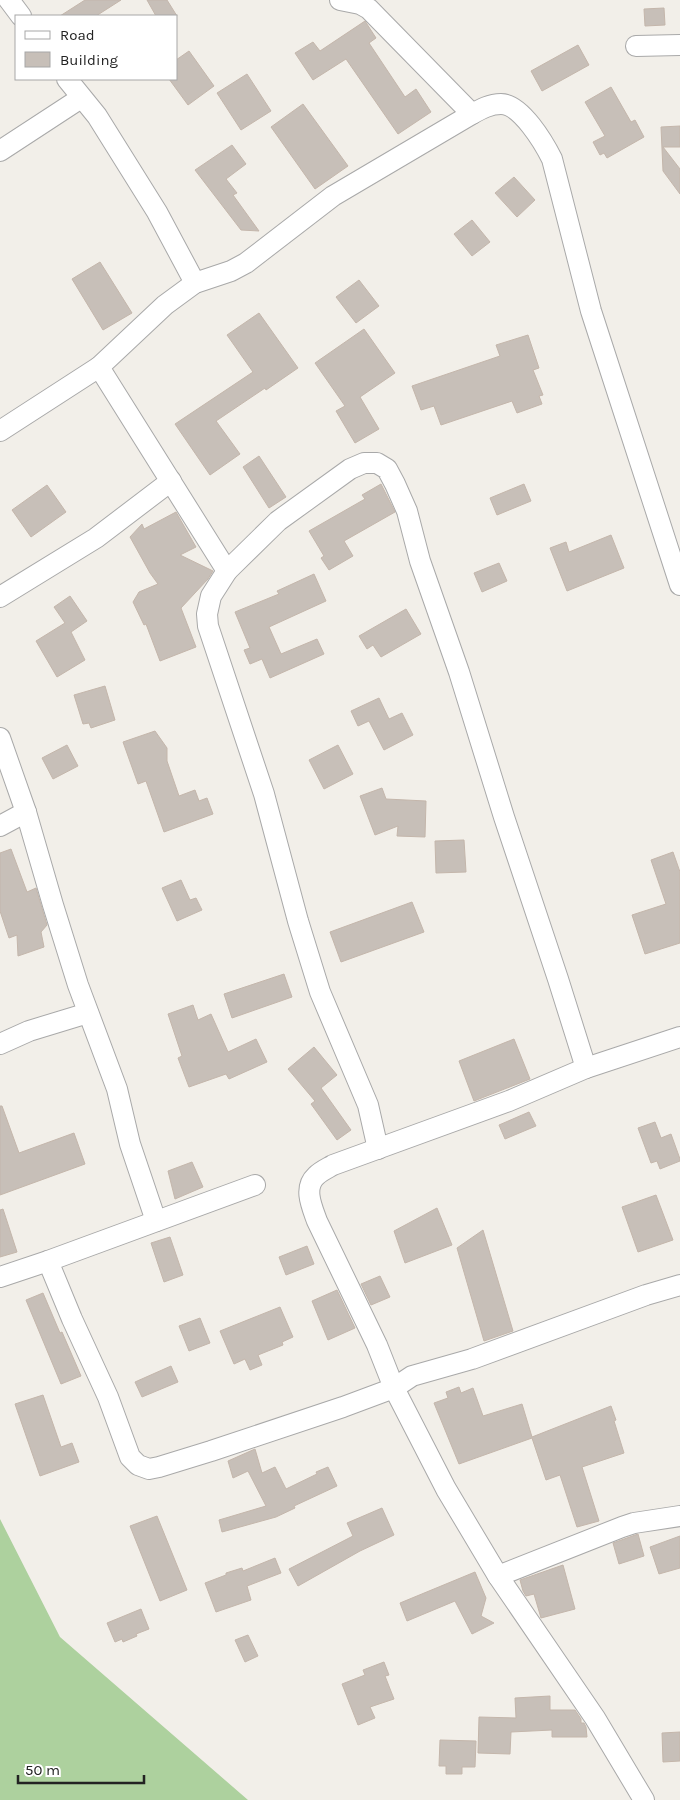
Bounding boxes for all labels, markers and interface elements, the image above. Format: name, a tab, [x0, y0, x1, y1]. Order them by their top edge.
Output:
legend	[15, 15, 178, 80]
text: Road	[60, 26, 95, 44]
text: Building	[60, 51, 118, 69]
scale bar	[18, 1752, 144, 1784]
text: 50 m	[25, 1761, 60, 1779]

